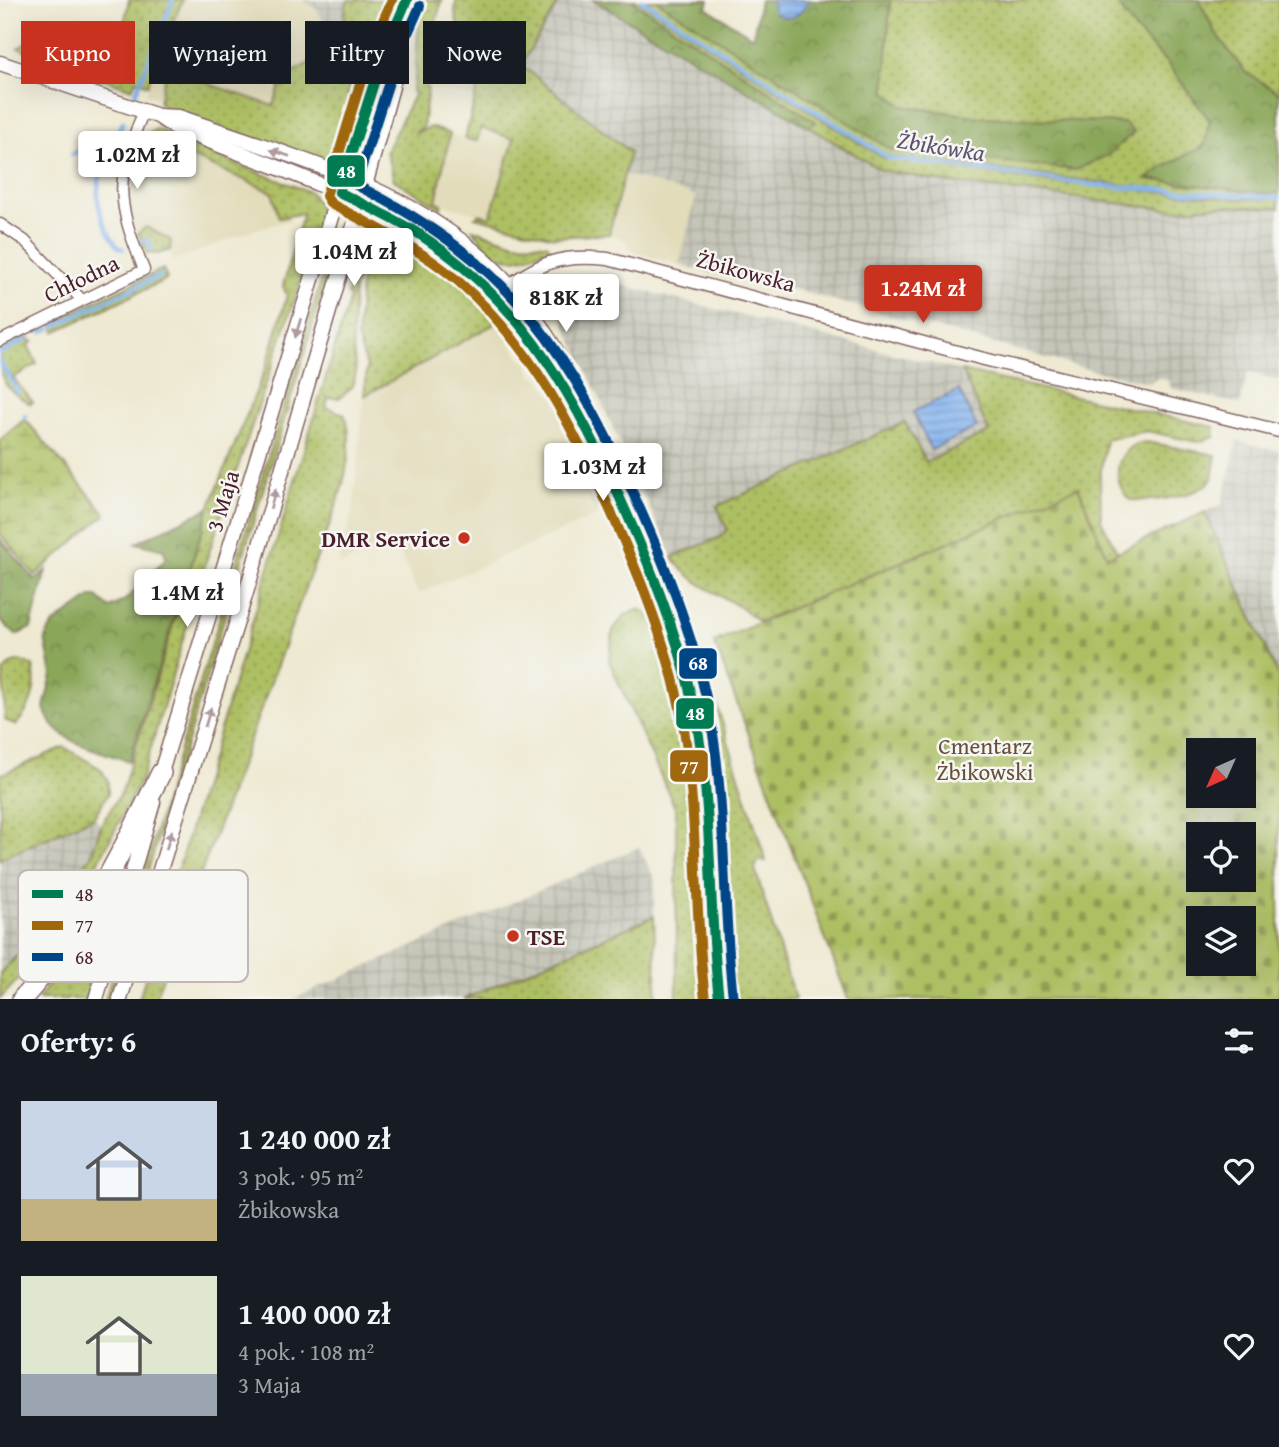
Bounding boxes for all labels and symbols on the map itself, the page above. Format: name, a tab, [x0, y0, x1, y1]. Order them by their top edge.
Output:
water label: Żbikówka	[895, 122, 987, 170]
pin: 1.02M zł	[65, 132, 209, 191]
one-way arrow	[270, 147, 291, 158]
line badge: 48	[326, 154, 366, 188]
text: 48	[336, 157, 356, 185]
pin: 1.04M zł	[282, 229, 426, 288]
street label: Żbikowska	[693, 242, 799, 300]
street label: Chłodna	[38, 246, 124, 310]
pin: 1.24M zł	[851, 266, 995, 325]
pin: 818K zł	[501, 274, 631, 334]
one-way arrow	[293, 318, 303, 339]
pin: 1.03M zł	[531, 444, 675, 503]
street label: 3 Maja	[197, 466, 247, 536]
one-way arrow	[268, 487, 279, 509]
place label: DMR Service	[321, 522, 450, 555]
marker: DMR Service	[456, 530, 472, 546]
pin: 1.4M zł	[122, 570, 252, 629]
line badge: 68	[678, 647, 718, 680]
text: 68	[688, 649, 708, 677]
line badge: 48	[675, 697, 715, 730]
text: 48	[685, 699, 705, 727]
one-way arrow	[203, 706, 213, 727]
park label: Cmentarz Żbikowski	[937, 729, 1033, 788]
north arrow	[1186, 738, 1256, 808]
line badge: 77	[669, 749, 709, 783]
text: 77	[679, 752, 699, 780]
one-way arrow	[165, 829, 175, 850]
legend	[18, 870, 248, 982]
text: 48	[75, 880, 93, 908]
text: 77	[75, 911, 93, 939]
place label: TSE	[527, 920, 565, 953]
marker: TSE	[505, 928, 521, 944]
text: 68	[75, 943, 93, 971]

